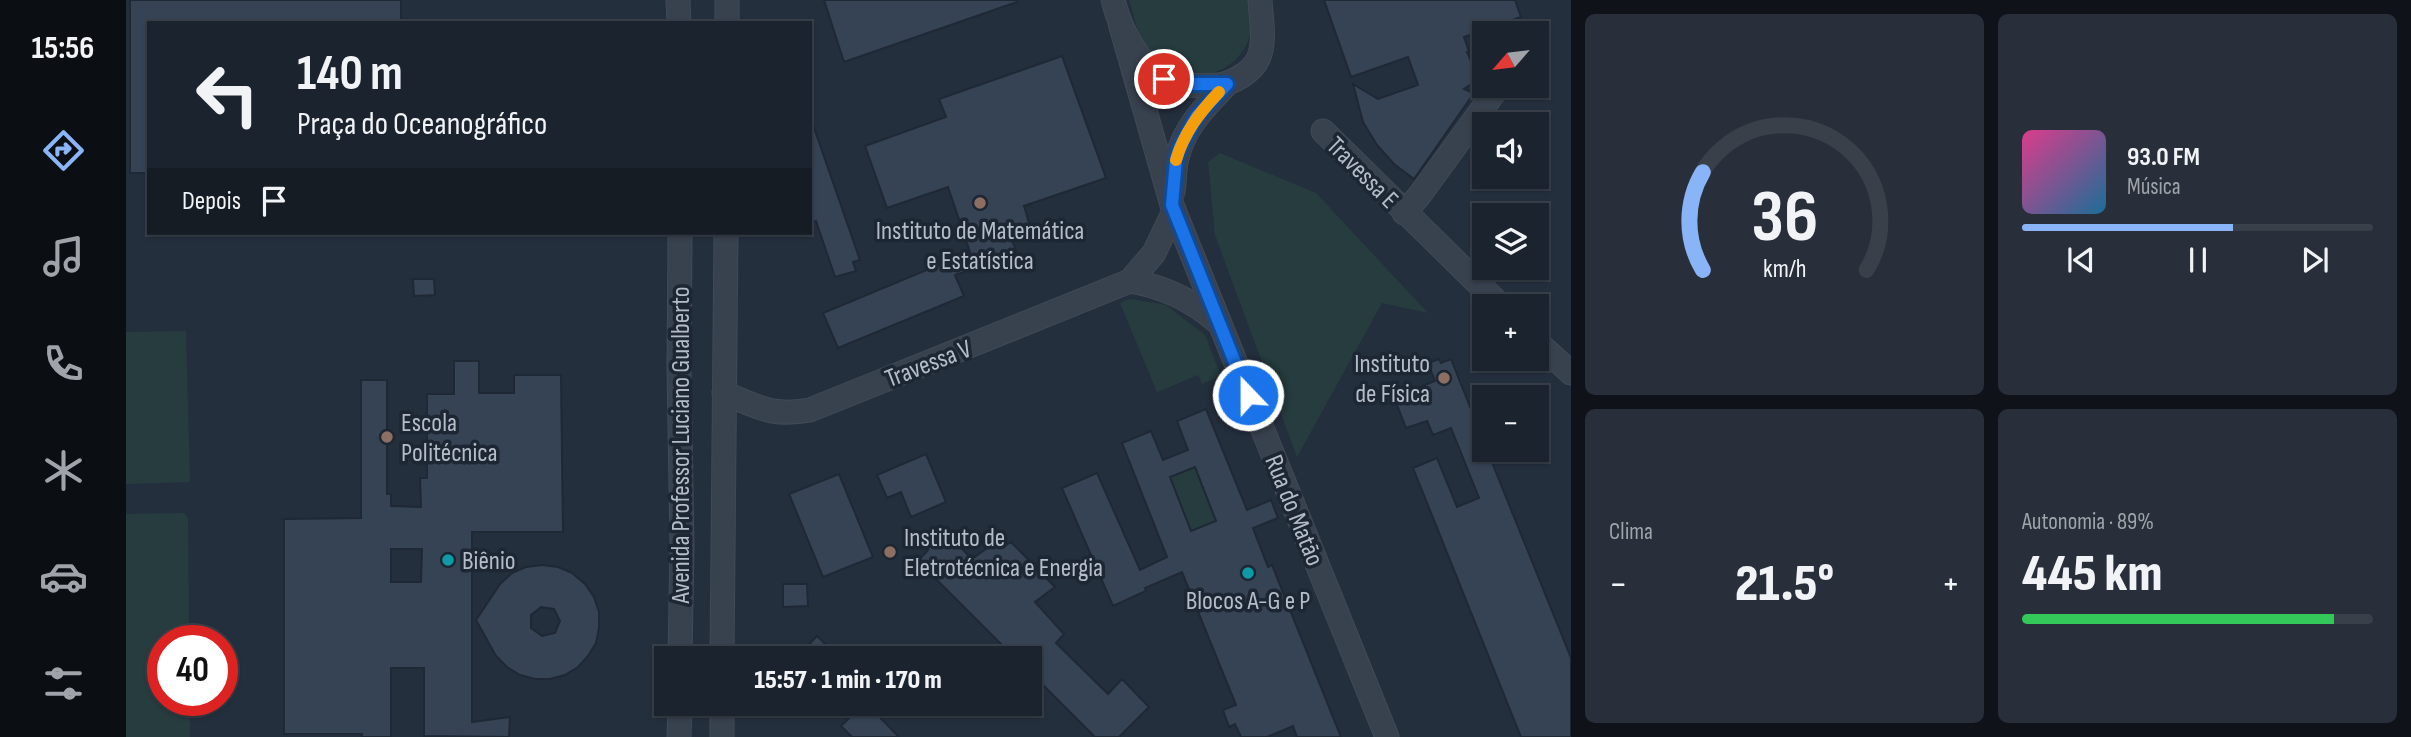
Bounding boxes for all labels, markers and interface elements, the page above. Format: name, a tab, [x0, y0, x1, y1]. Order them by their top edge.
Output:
north arrow	[1472, 21, 1549, 98]
map controls	[1472, 21, 1549, 462]
text: 15:56	[32, 29, 94, 68]
text: 140 m	[297, 45, 403, 104]
icon: left	[182, 49, 273, 140]
pin	[1134, 49, 1194, 109]
icon: arrive	[1145, 60, 1183, 98]
text: Praça do Oceanográfico	[297, 105, 547, 144]
button: sound	[1472, 112, 1549, 189]
icon: directions	[39, 126, 88, 175]
street label: Travessa E	[1320, 131, 1404, 215]
text: 93.0 FM	[2127, 142, 2200, 173]
text: Música	[2127, 173, 2181, 201]
text: 36	[1751, 175, 1818, 263]
icon: arrive	[255, 182, 293, 220]
text: Depois	[182, 186, 241, 217]
marker: Instituto de Matemática e Estatística	[972, 195, 988, 211]
button: layers	[1472, 203, 1549, 280]
place label: Instituto de Matemática e Estatística	[876, 216, 1084, 277]
icon: music	[39, 232, 88, 281]
icon: previous	[2062, 241, 2100, 279]
icon: pause	[2179, 241, 2217, 279]
icon: next	[2296, 241, 2334, 279]
text: km/h	[1763, 254, 1806, 285]
street label: Avenida Professor Luciano Gualberto	[666, 286, 697, 605]
button: +	[1472, 294, 1549, 371]
street label: Travessa V	[881, 334, 976, 395]
icon: phone	[39, 339, 88, 388]
place label: Instituto de Física	[1354, 349, 1430, 410]
position arrow	[1211, 358, 1285, 432]
marker: Instituto de Física	[1436, 370, 1452, 386]
button: −	[1472, 385, 1549, 462]
place label: Escola Politécnica	[401, 408, 497, 469]
marker: Escola Politécnica	[379, 429, 395, 445]
icon: climate	[39, 446, 88, 495]
street label: Rua do Matão	[1257, 451, 1330, 571]
text: Autonomia · 89%	[2022, 508, 2154, 536]
text: Clima	[1609, 518, 1653, 546]
place label: Instituto de Eletrotécnica e Energia	[904, 523, 1103, 584]
text: 445 km	[2022, 543, 2162, 606]
marker: Instituto de Eletrotécnica e Energia	[882, 544, 898, 560]
place label: Biênio	[462, 546, 516, 577]
icon: car	[39, 552, 88, 601]
marker: Biênio	[440, 552, 456, 568]
text: 21.5°	[1735, 553, 1834, 616]
text: −	[1609, 562, 1628, 607]
text: +	[1941, 562, 1960, 607]
marker: Blocos A-G e P	[1240, 565, 1256, 581]
place label: Blocos A-G e P	[1186, 586, 1310, 617]
speed limit sign: 40	[147, 625, 238, 716]
icon: filters	[39, 659, 88, 708]
text: 15:57 · 1 min · 170 m	[754, 665, 942, 696]

